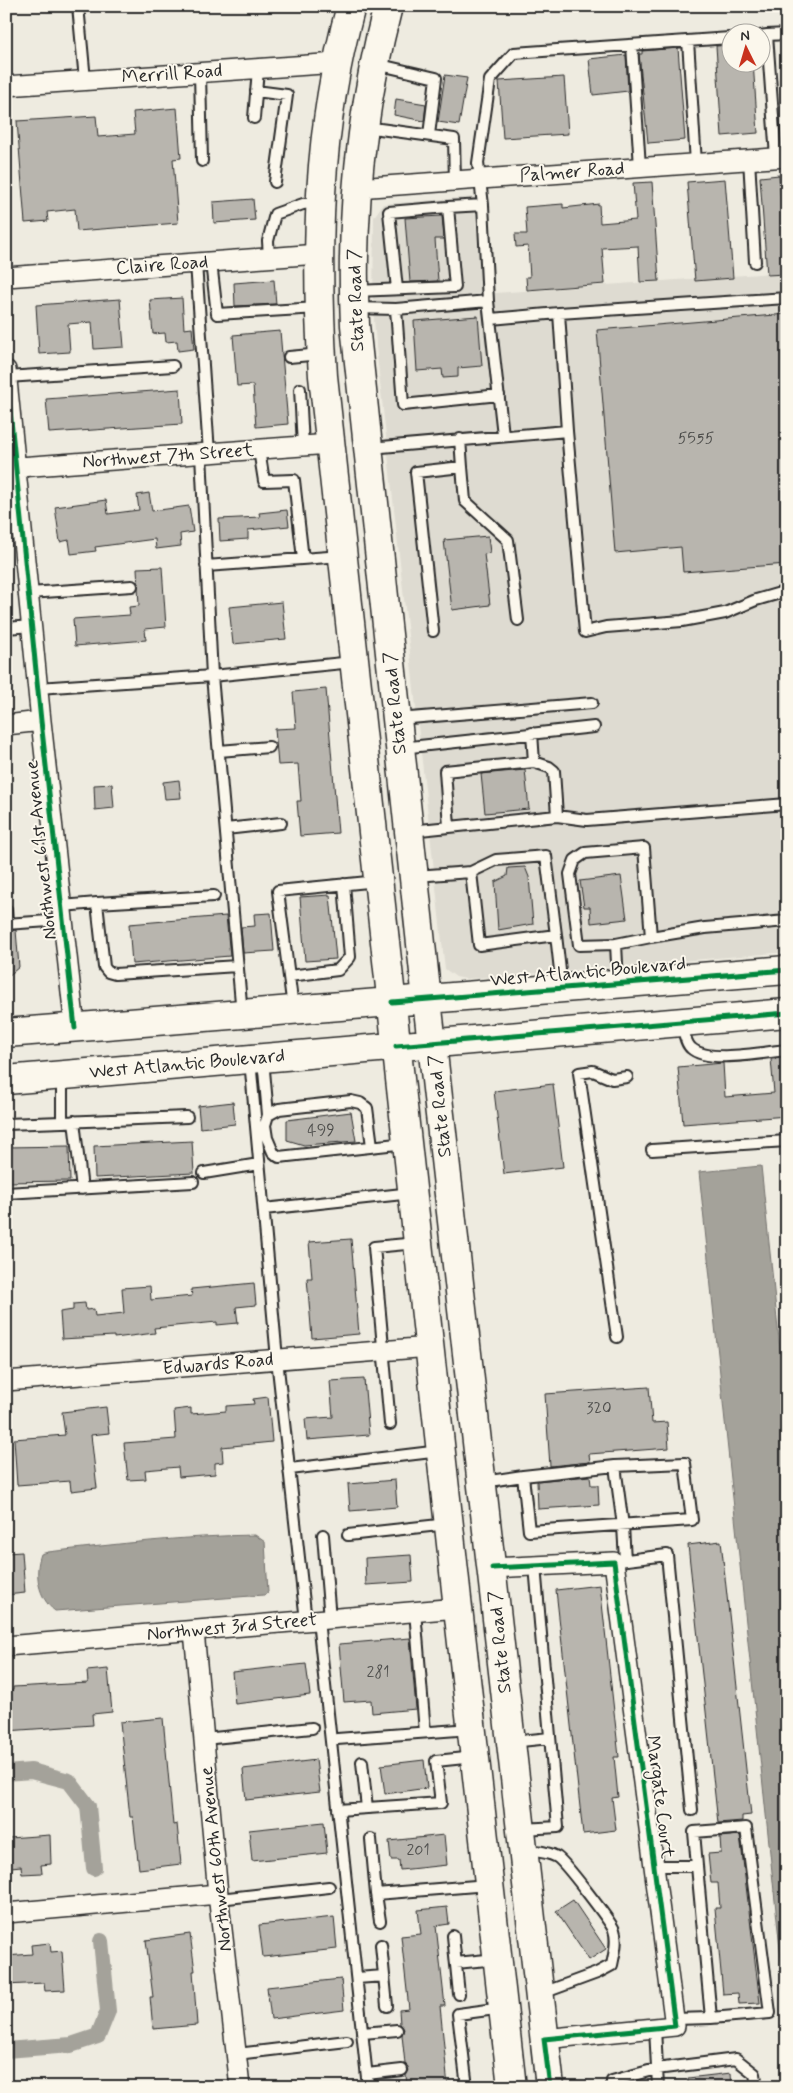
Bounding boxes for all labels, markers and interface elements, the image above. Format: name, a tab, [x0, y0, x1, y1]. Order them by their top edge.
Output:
north arrow	[720, 22, 770, 72]
text: N	[740, 27, 750, 45]
street label: Merrill Road	[121, 58, 223, 90]
street label: Palmer Road	[519, 156, 625, 188]
street label: State Road 7	[342, 248, 370, 352]
street label: Claire Road	[115, 249, 209, 281]
house number: 5555	[678, 428, 714, 449]
street label: Northwest 7th Street	[81, 438, 255, 474]
street label: State Road 7	[377, 650, 413, 756]
street label: Northwest 61st Avenue	[19, 759, 63, 941]
street label: West Atlantic Boulevard	[489, 951, 687, 993]
street label: West Atlantic Boulevard	[88, 1043, 286, 1085]
street label: State Road 7	[422, 1053, 458, 1159]
house number: 499	[307, 1120, 335, 1141]
street label: Edwards Road	[161, 1347, 275, 1381]
house number: 320	[586, 1398, 612, 1419]
street label: State Road 7	[482, 1589, 518, 1695]
street label: Northwest 3rd Street	[146, 1607, 318, 1647]
house number: 281	[367, 1662, 389, 1683]
street label: Margate Court	[638, 1734, 680, 1860]
street label: Northwest 60th Avenue	[194, 1765, 238, 1953]
house number: 201	[406, 1840, 430, 1861]

